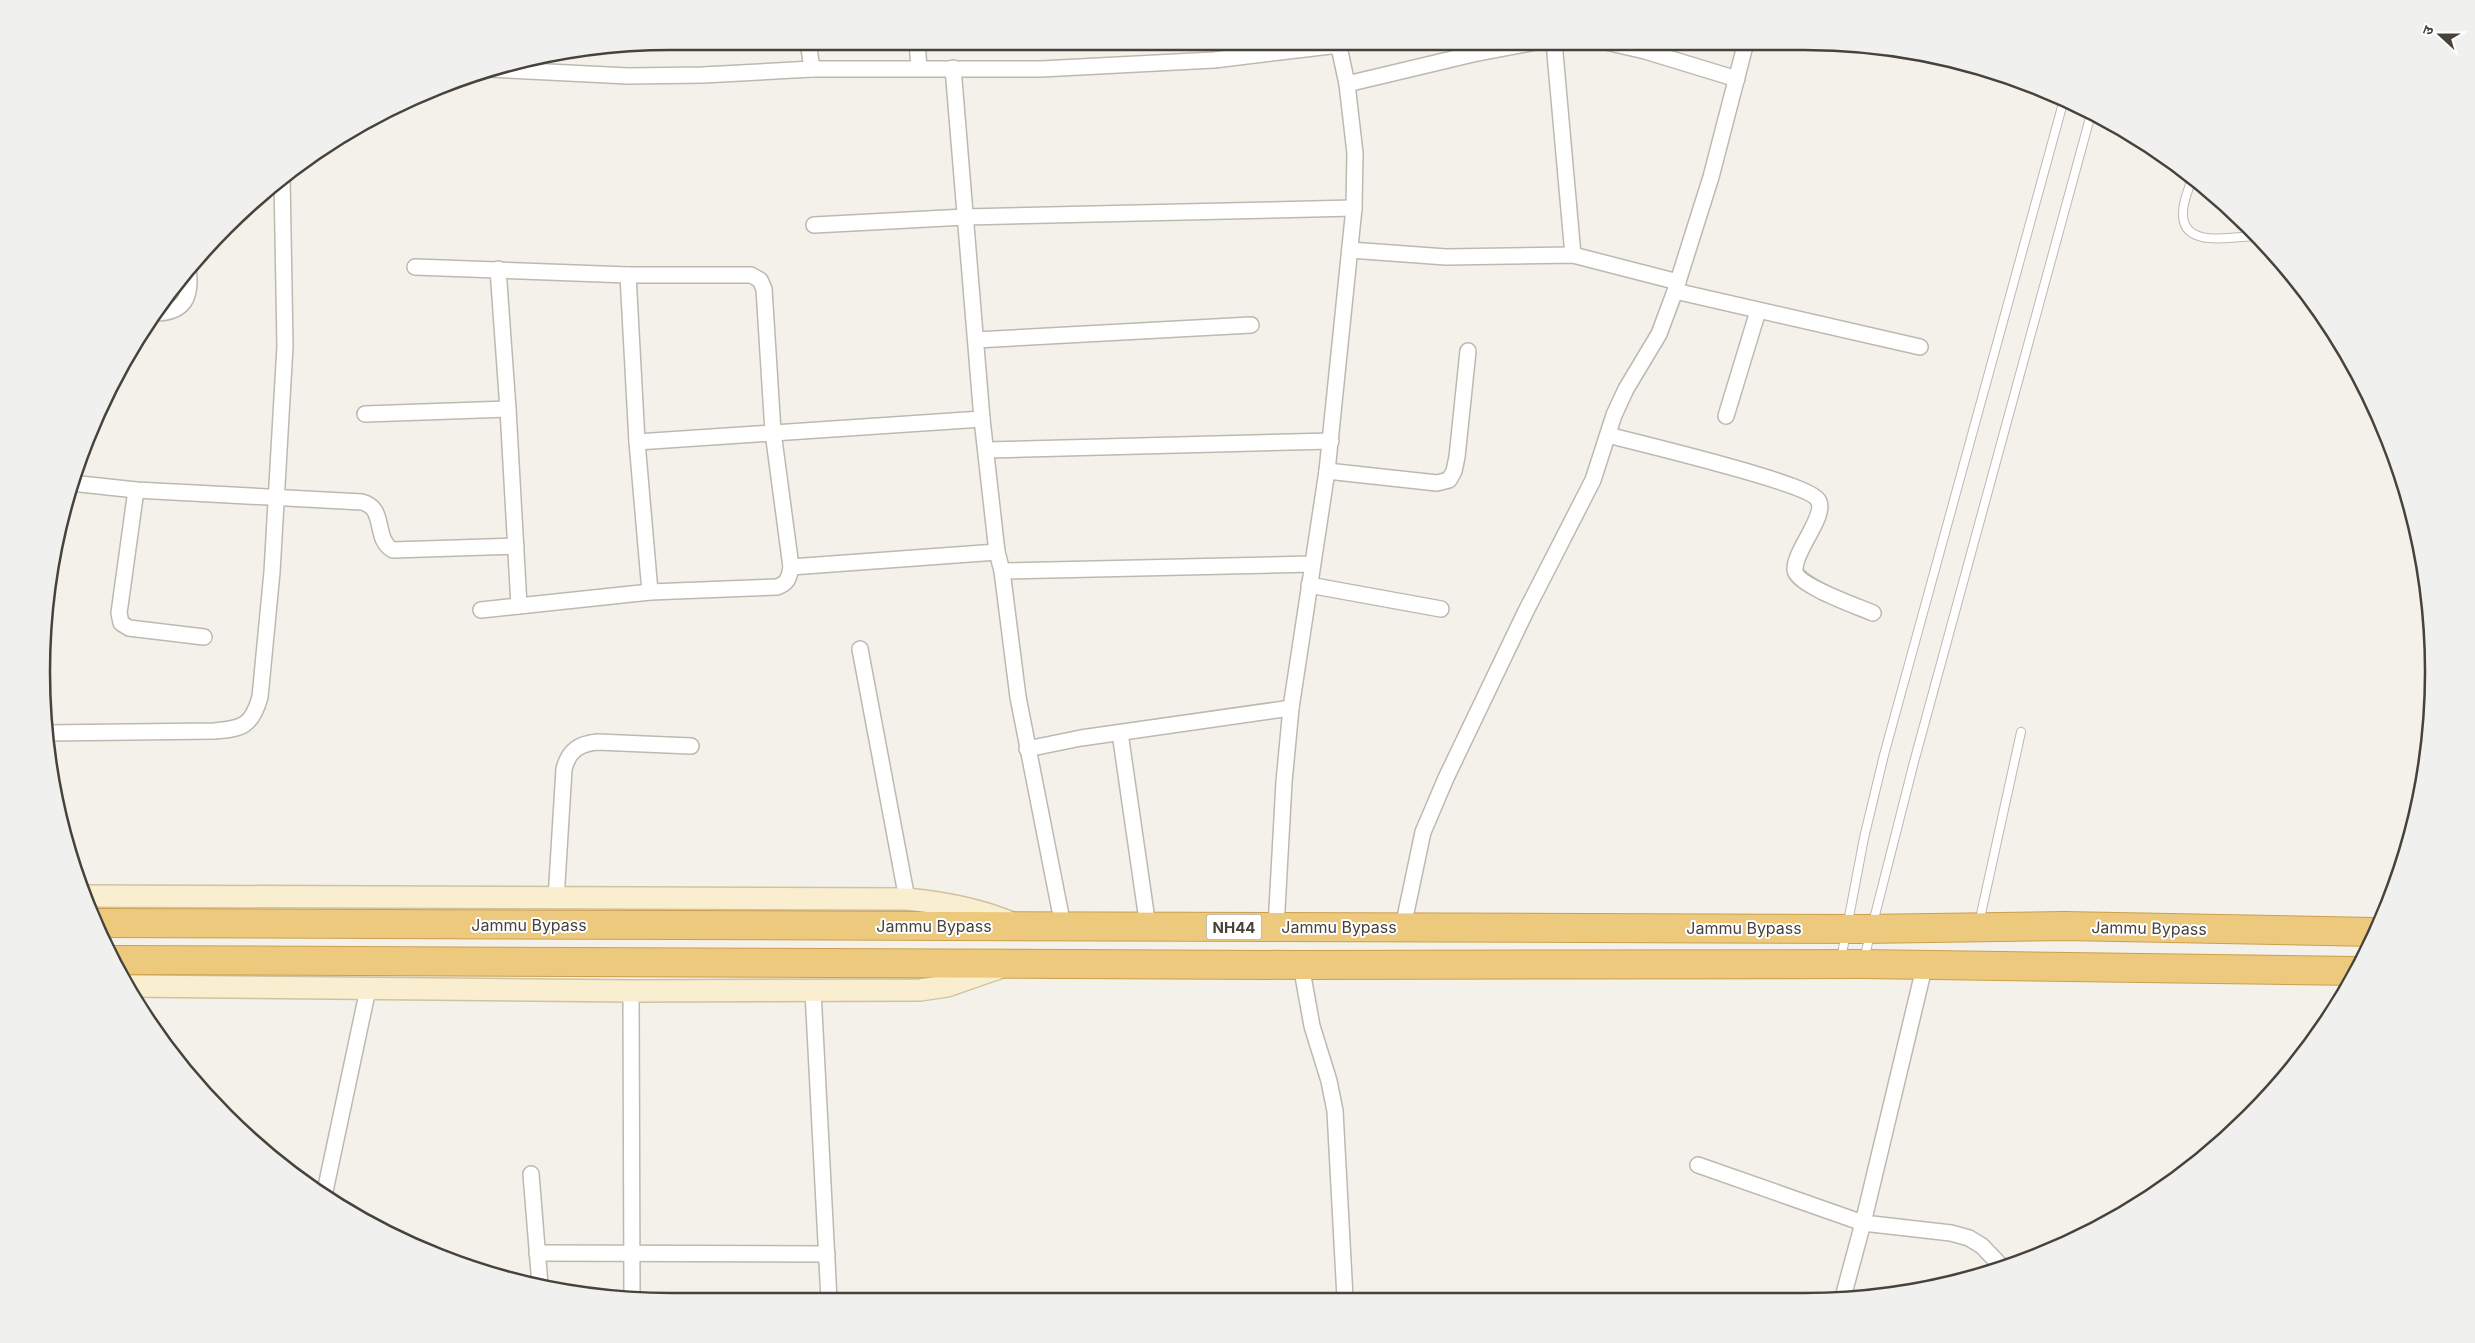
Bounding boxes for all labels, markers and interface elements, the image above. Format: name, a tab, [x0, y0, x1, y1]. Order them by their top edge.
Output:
north arrow	[2415, 10, 2465, 60]
text: उ	[2418, 23, 2437, 37]
road number: NH44	[1206, 914, 1262, 940]
street label: Jammu Bypass	[471, 915, 587, 935]
street label: Jammu Bypass	[876, 916, 992, 936]
street label: Jammu Bypass	[1281, 917, 1397, 937]
street label: Jammu Bypass	[2091, 917, 2207, 939]
street label: Jammu Bypass	[1686, 918, 1802, 938]

